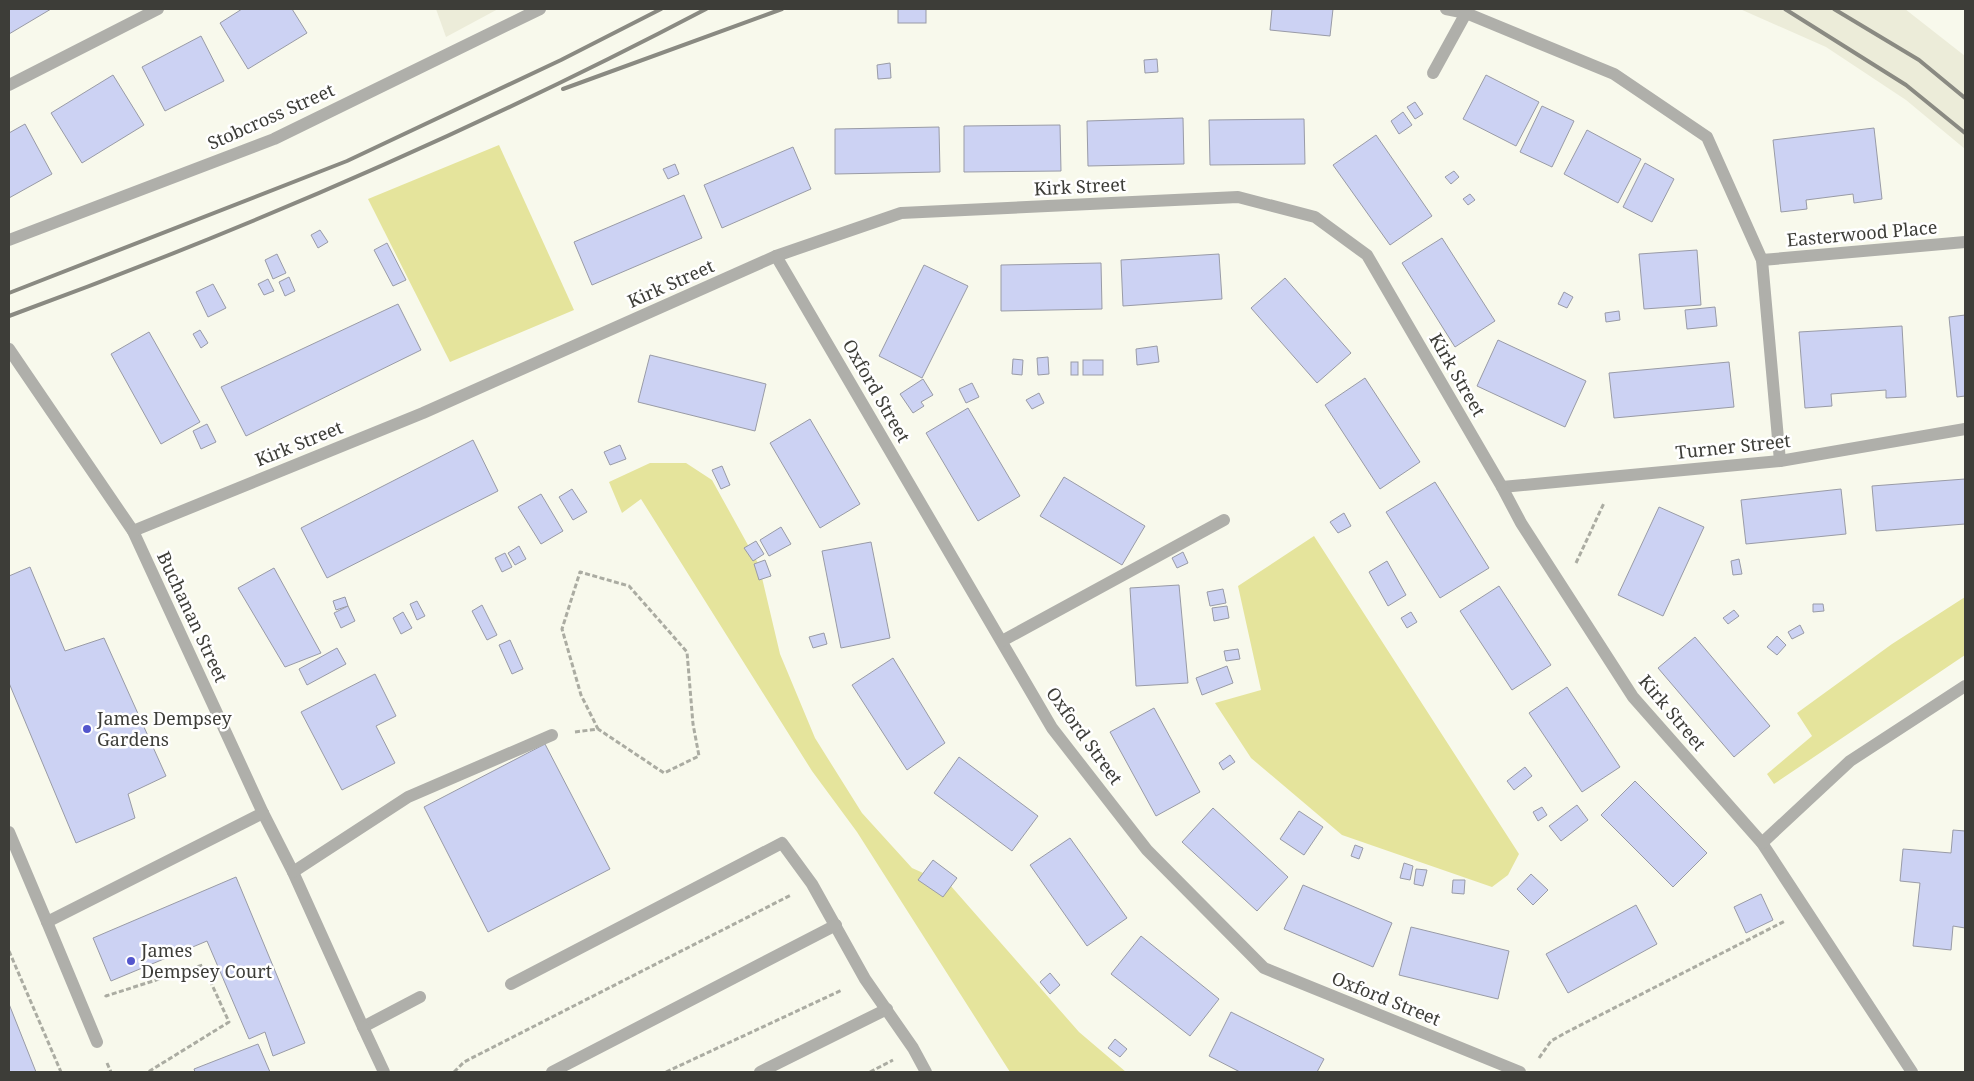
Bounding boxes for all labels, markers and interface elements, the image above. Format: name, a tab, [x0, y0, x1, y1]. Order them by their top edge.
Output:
street label: Stobcross Street	[203, 77, 338, 155]
street label: Kirk Street	[1033, 172, 1127, 200]
street label: Easterwood Place	[1786, 214, 1938, 252]
street label: Kirk Street	[624, 253, 718, 313]
street label: Kirk Street	[1424, 329, 1491, 420]
street label: Oxford Street	[838, 335, 916, 446]
street label: Kirk Street	[251, 415, 346, 471]
street label: Turner Street	[1674, 428, 1792, 464]
street label: Buchanan Street	[152, 547, 234, 686]
street label: Kirk Street	[1634, 669, 1712, 755]
street label: Oxford Street	[1041, 682, 1128, 789]
place label: James Dempsey Gardens	[96, 706, 233, 751]
marker: James Dempsey Gardens	[81, 723, 93, 735]
place label: James Dempsey Court	[140, 938, 272, 983]
marker: James Dempsey Court	[125, 955, 137, 967]
street label: Oxford Street	[1328, 965, 1444, 1031]

